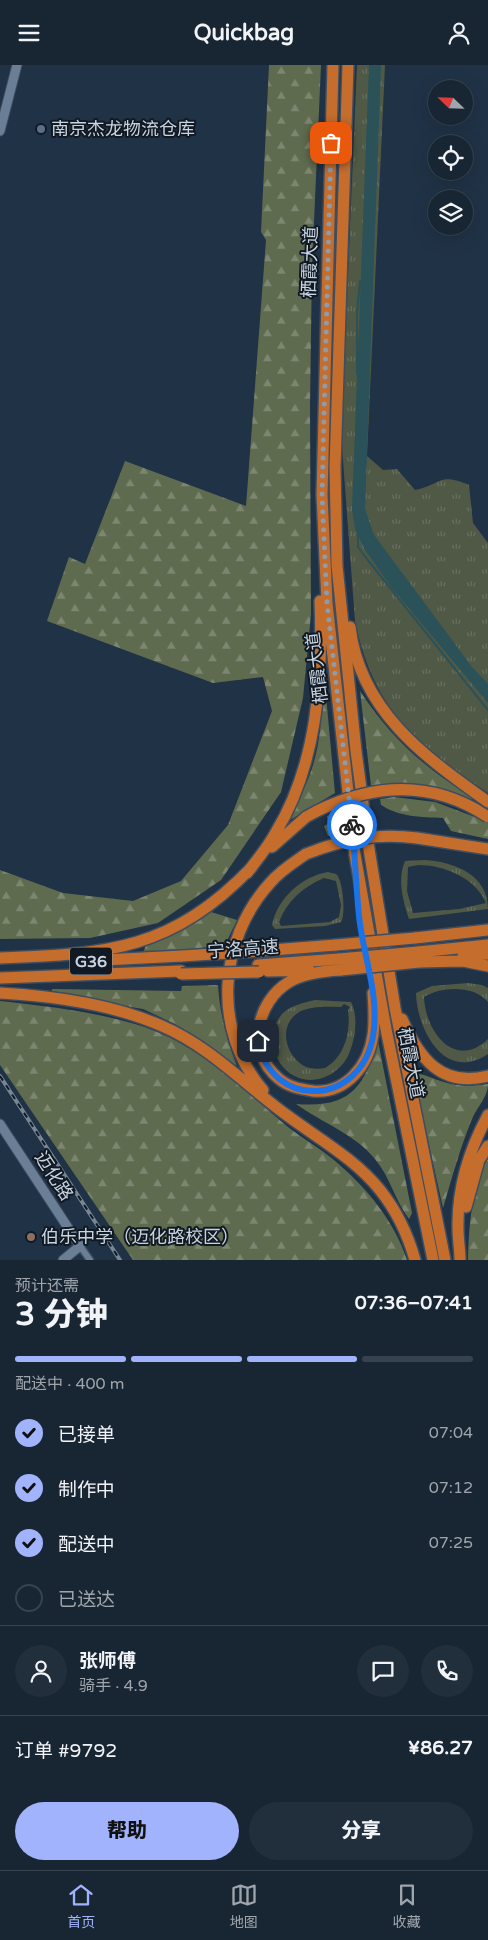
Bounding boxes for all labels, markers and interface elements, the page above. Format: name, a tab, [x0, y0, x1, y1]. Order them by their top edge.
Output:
icon: menu	[15, 19, 43, 47]
icon: person	[445, 19, 473, 47]
text: Quickbag	[194, 20, 294, 46]
north arrow	[428, 80, 472, 125]
map controls	[428, 80, 473, 235]
place label: 南京杰龙物流仓库	[51, 118, 195, 140]
pin	[310, 122, 352, 164]
marker: 南京杰龙物流仓库	[35, 123, 47, 135]
icon: bag	[317, 129, 345, 157]
button: locate	[428, 135, 473, 180]
button: layers	[428, 190, 473, 235]
street label: 栖霞大道	[298, 226, 322, 298]
street label: 栖霞大道	[302, 631, 332, 705]
courier	[327, 800, 377, 850]
icon: bike	[338, 811, 366, 839]
street label: 宁洛高速	[206, 936, 280, 962]
road number: G36	[70, 947, 112, 974]
pin	[237, 1020, 279, 1062]
street label: 栖霞大道	[393, 1026, 429, 1100]
icon: home	[244, 1027, 272, 1055]
street label: 迈化路	[30, 1147, 78, 1205]
place label: 伯乐中学（迈化路校区）	[41, 1226, 239, 1248]
marker: 伯乐中学（迈化路校区）	[25, 1231, 37, 1243]
text: 预计还需	[15, 1276, 79, 1296]
text: 07:36–07:41	[355, 1292, 473, 1314]
text: 3 分钟	[15, 1296, 107, 1334]
text: 配送中 · 400 m	[15, 1374, 124, 1394]
icon: check	[15, 1419, 43, 1447]
text: 07:04	[429, 1423, 473, 1443]
text: 已接单	[58, 1424, 115, 1446]
icon: check	[15, 1474, 43, 1502]
text: 07:12	[429, 1478, 473, 1498]
text: 制作中	[58, 1479, 115, 1501]
icon: check	[15, 1529, 43, 1557]
text: 07:25	[429, 1533, 473, 1553]
text: 配送中	[58, 1534, 115, 1556]
text: 已送达	[58, 1589, 115, 1611]
button: person	[15, 1645, 67, 1697]
button: chat	[357, 1645, 409, 1697]
button: phone	[421, 1645, 473, 1697]
text: 张师傅	[79, 1650, 136, 1672]
text: 骑手 · 4.9	[79, 1676, 148, 1696]
text: ¥86.27	[408, 1737, 473, 1759]
text: 订单 #9792	[15, 1740, 117, 1762]
button: 帮助	[15, 1802, 239, 1860]
button: 分享	[249, 1802, 473, 1860]
tab: 首页	[67, 1881, 95, 1931]
tab: 地图	[230, 1881, 258, 1931]
tab: 收藏	[393, 1881, 421, 1931]

